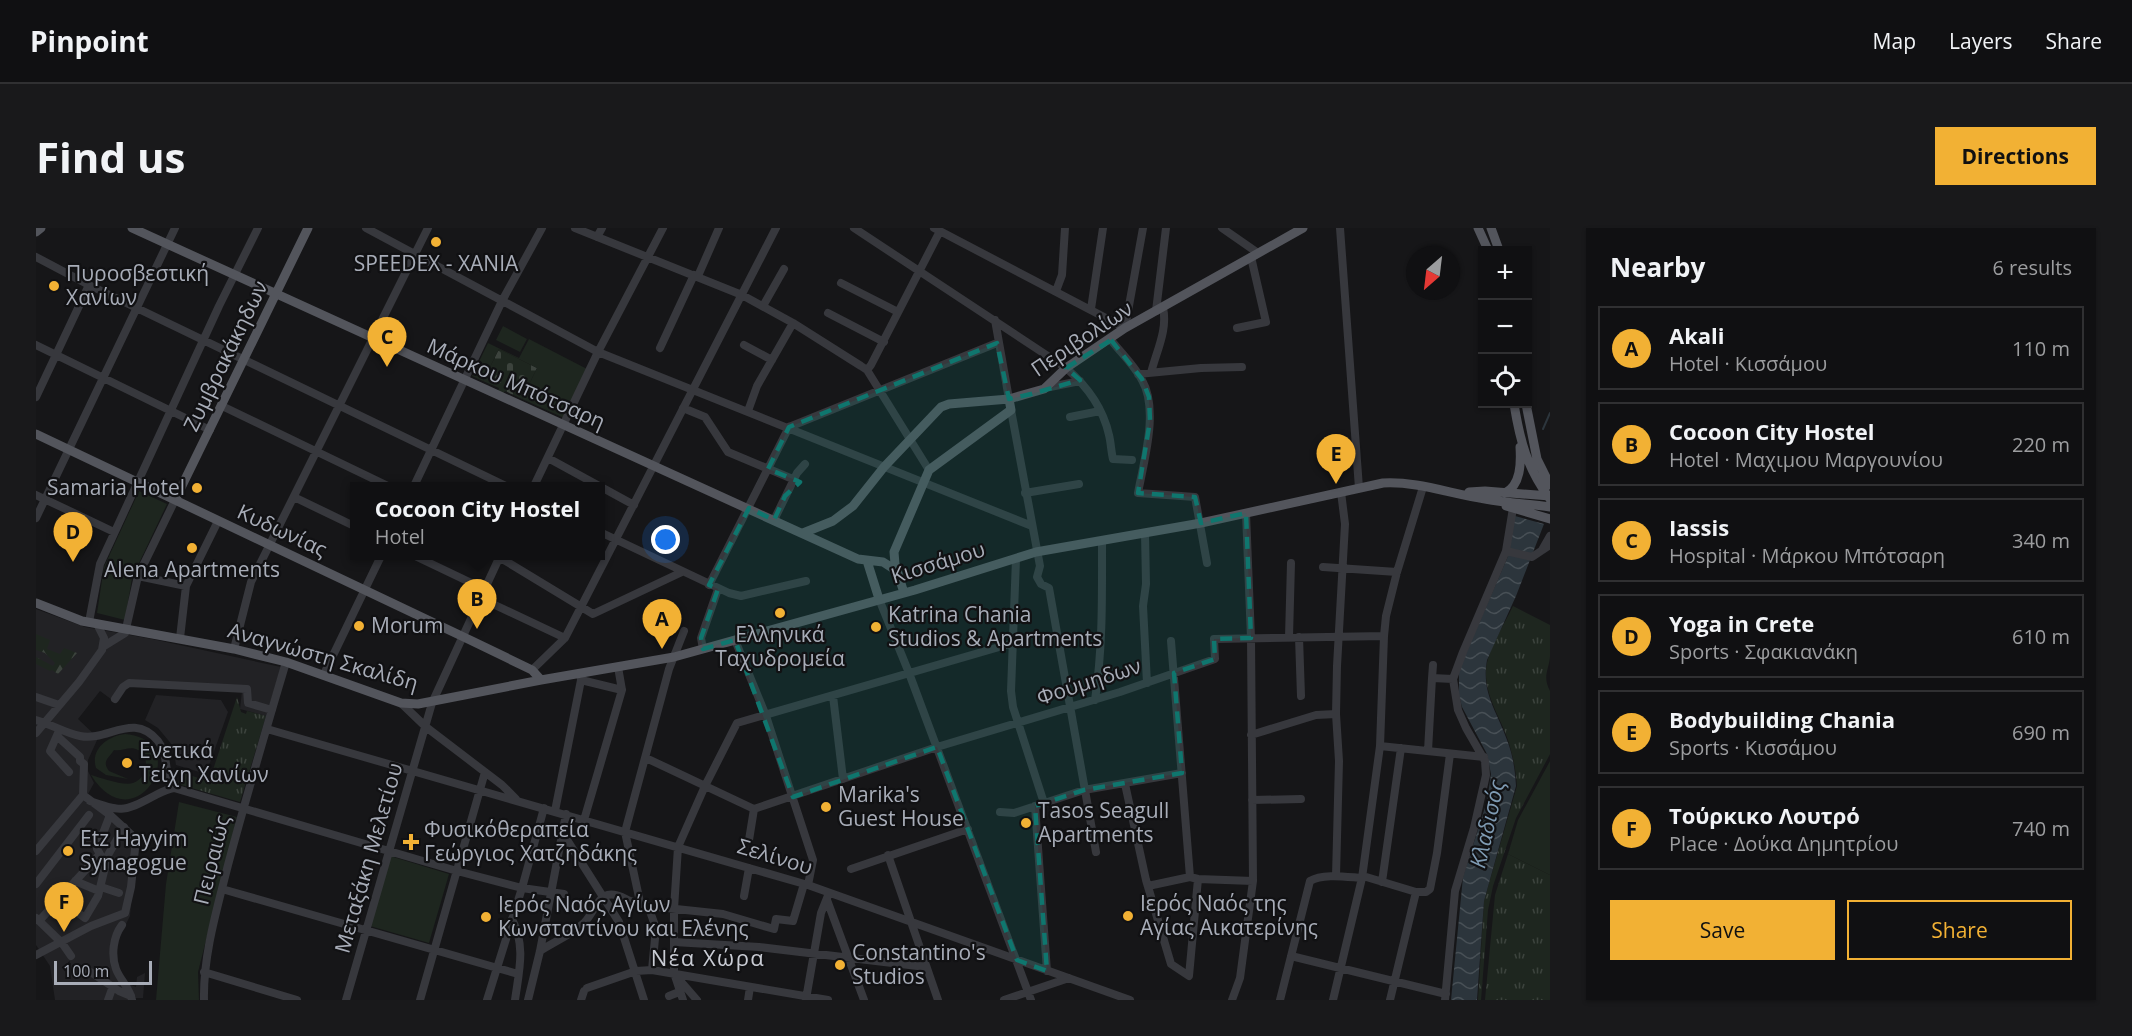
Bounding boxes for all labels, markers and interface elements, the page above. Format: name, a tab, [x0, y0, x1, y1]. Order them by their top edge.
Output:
text: Pinpoint	[30, 22, 149, 60]
text: Map	[1873, 27, 1916, 55]
text: Layers	[1949, 27, 2013, 55]
text: Share	[2046, 27, 2102, 55]
button: Directions	[1935, 127, 2096, 185]
text: Find us	[36, 128, 185, 185]
marker: SPEEDEX - ΧΑΝΙΑ	[429, 235, 443, 249]
north arrow	[1406, 246, 1460, 300]
map controls	[1478, 246, 1532, 408]
button: +	[1478, 246, 1532, 300]
place label: SPEEDEX - ΧΑΝΙΑ	[354, 249, 519, 277]
text: Nearby	[1610, 249, 1705, 285]
text: 6 results	[1992, 254, 2072, 281]
place label: Πυροσβεστική Χανίων	[66, 259, 209, 311]
street label: Ζυμβρακάκηδων	[176, 276, 274, 436]
marker: Πυροσβεστική Χανίων	[47, 279, 61, 293]
street label: Περιβολίων	[1025, 294, 1138, 382]
button: −	[1478, 300, 1532, 354]
pin: C	[368, 318, 406, 367]
text: Akali	[1669, 320, 1725, 350]
street label: Μάρκου Μπότσαρη	[423, 331, 610, 435]
text: A	[1625, 335, 1638, 362]
text: 110 m	[2012, 335, 2070, 362]
text: Hotel · Κισσάμου	[1669, 350, 1827, 377]
button: locate	[1478, 354, 1532, 408]
text: Cocoon City Hostel	[1669, 416, 1875, 446]
text: B	[1625, 431, 1638, 458]
text: 220 m	[2012, 431, 2070, 458]
pin: E	[1316, 434, 1356, 484]
text: Hotel · Μαχιμου Mαργουνίου	[1669, 446, 1943, 473]
place label: Samaria Hotel	[47, 473, 185, 501]
marker: Samaria Hotel	[190, 481, 204, 495]
popup	[350, 482, 605, 560]
text: Cocoon City Hostel	[375, 493, 580, 523]
street label: Κυδωνίας	[233, 497, 332, 563]
pin: D	[54, 512, 93, 562]
text: Iassis	[1669, 512, 1729, 542]
text: Hotel	[375, 523, 425, 550]
your location	[651, 525, 680, 554]
text: C	[1625, 527, 1638, 554]
text: 340 m	[2012, 527, 2070, 554]
street label: Κισσάμου	[887, 534, 988, 590]
marker: Alena Apartments	[185, 541, 199, 555]
text: Hospital · Μάρκου Μπότσαρη	[1669, 542, 1945, 569]
place label: Alena Apartments	[104, 555, 280, 583]
pin: B	[458, 580, 496, 629]
pin: A	[642, 600, 682, 649]
place label: Katrina Chania Studios & Apartments	[888, 600, 1102, 652]
marker: Ελληνικά Ταχυδρομεία	[773, 606, 787, 620]
text: Yoga in Crete	[1669, 608, 1814, 638]
place label: Morum	[371, 611, 443, 639]
street label: Αναγνώστη Σκαλίδη	[225, 615, 422, 697]
marker: Morum	[352, 619, 366, 633]
place label: Ελληνικά Ταχυδρομεία	[715, 620, 845, 672]
marker: Katrina Chania Studios & Apartments	[869, 620, 883, 634]
text: D	[1624, 623, 1639, 650]
text: 610 m	[2012, 623, 2070, 650]
text: Sports · Σφακιανάκη	[1669, 638, 1858, 665]
street label: Φούμηδων	[1033, 651, 1145, 711]
text: Bodybuilding Chania	[1669, 704, 1895, 734]
text: E	[1626, 719, 1637, 746]
text: 690 m	[2012, 719, 2070, 746]
text: Sports · Κισσάμου	[1669, 734, 1837, 761]
place label: Ενετικά Τείχη Χανίων	[139, 736, 269, 788]
marker: Ενετικά Τείχη Χανίων	[120, 756, 134, 770]
street label: Μεταξάκη Μελετίου	[327, 759, 409, 956]
water label: Κλαδισός	[1461, 776, 1511, 871]
place label: Marika's Guest House	[838, 780, 964, 832]
place label: Tasos Seagull Apartments	[1038, 796, 1169, 848]
marker: Marika's Guest House	[819, 800, 833, 814]
text: Τούρκικο Λουτρό	[1669, 800, 1860, 830]
street label: Πειραιώς	[186, 812, 236, 907]
place label: Φυσικόθεραπεία Γεώργιος Χατζηδάκης	[424, 815, 637, 867]
text: F	[1626, 815, 1637, 842]
text: 740 m	[2012, 815, 2070, 842]
marker: Tasos Seagull Apartments	[1019, 816, 1033, 830]
place label: Etz Hayyim Synagogue	[80, 824, 187, 876]
text: Place · Δούκα Δημητρίου	[1669, 830, 1898, 857]
street label: Σελίνου	[734, 831, 816, 881]
marker: Φυσικόθεραπεία Γεώργιος Χατζηδάκης	[402, 833, 420, 851]
marker: Etz Hayyim Synagogue	[61, 844, 75, 858]
pin: F	[45, 882, 84, 932]
place label: Ιερός Ναός της Αγίας Αικατερίνης	[1140, 889, 1318, 941]
place label: Ιερός Ναός Αγίων Κωνσταντίνου και Ελένης	[498, 890, 749, 942]
button: Save	[1610, 900, 1835, 960]
button: Share	[1847, 900, 2072, 960]
marker: Ιερός Ναός της Αγίας Αικατερίνης	[1121, 909, 1135, 923]
marker: Ιερός Ναός Αγίων Κωνσταντίνου και Ελένης	[479, 910, 493, 924]
place label: Constantino's Studios	[852, 938, 986, 990]
district label: Νέα Χώρα	[651, 942, 765, 972]
scale bar	[54, 958, 152, 986]
marker: Constantino's Studios	[833, 958, 847, 972]
text: 100 m	[63, 960, 109, 982]

